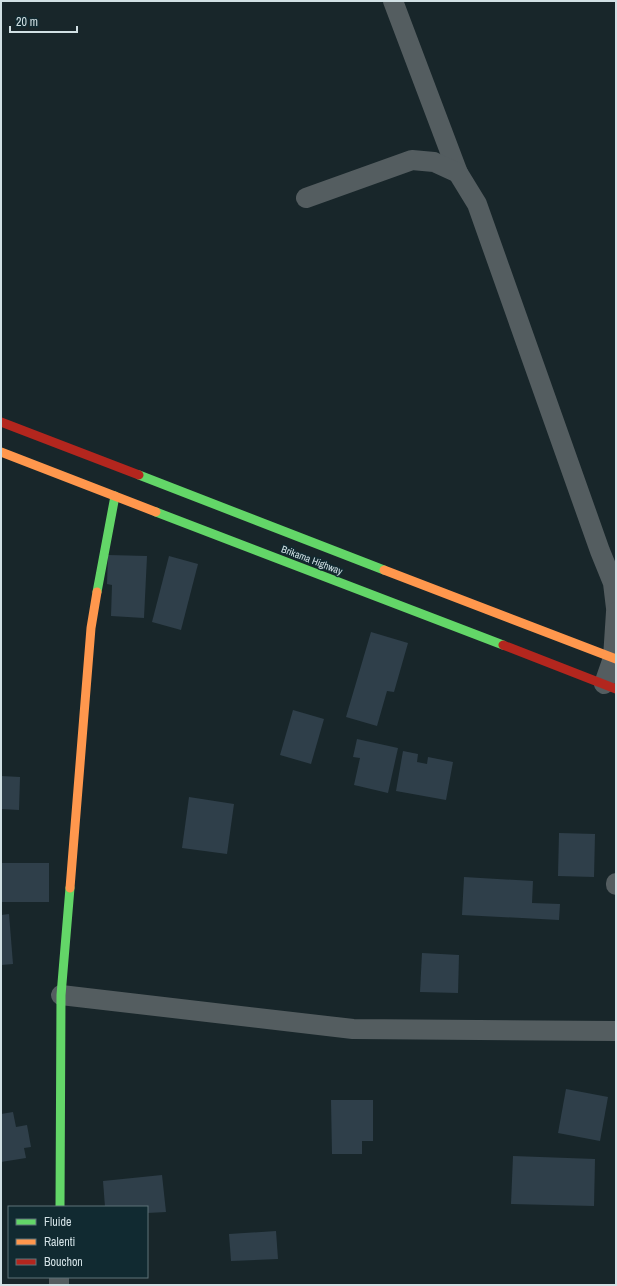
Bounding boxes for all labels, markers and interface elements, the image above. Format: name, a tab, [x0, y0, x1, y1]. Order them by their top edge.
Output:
scale bar	[10, 8, 77, 34]
text: 20 m	[16, 14, 38, 30]
street label: Brikama Highway	[279, 542, 345, 578]
legend	[8, 1206, 148, 1278]
text: Fluide	[44, 1214, 71, 1230]
text: Ralenti	[44, 1234, 75, 1250]
text: Bouchon	[44, 1254, 83, 1270]

